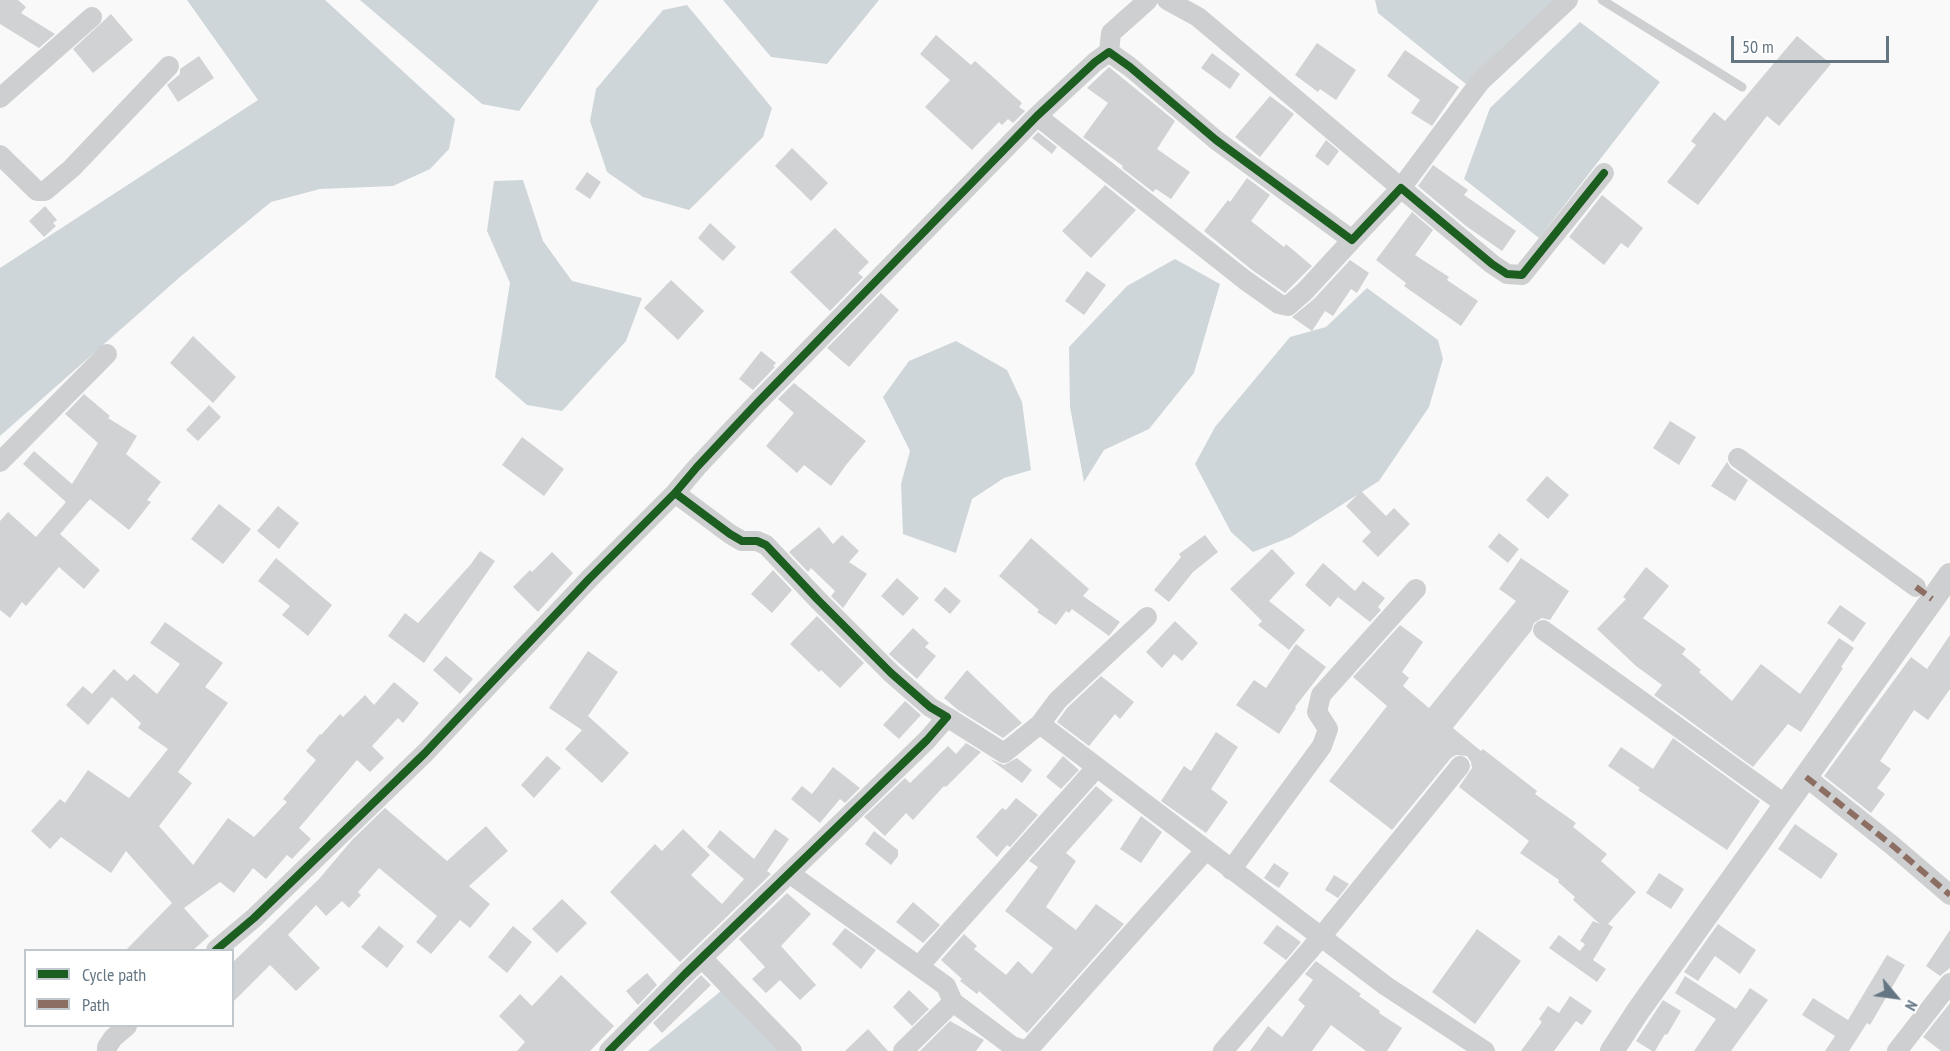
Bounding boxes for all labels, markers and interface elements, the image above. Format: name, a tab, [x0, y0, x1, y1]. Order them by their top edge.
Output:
scale bar	[1734, 24, 1892, 62]
text: 50 m	[1742, 35, 1774, 58]
legend	[24, 949, 234, 1027]
text: Cycle path	[82, 963, 146, 986]
north arrow	[1866, 967, 1926, 1027]
text: Path	[82, 993, 110, 1016]
text: N	[1901, 997, 1923, 1014]

